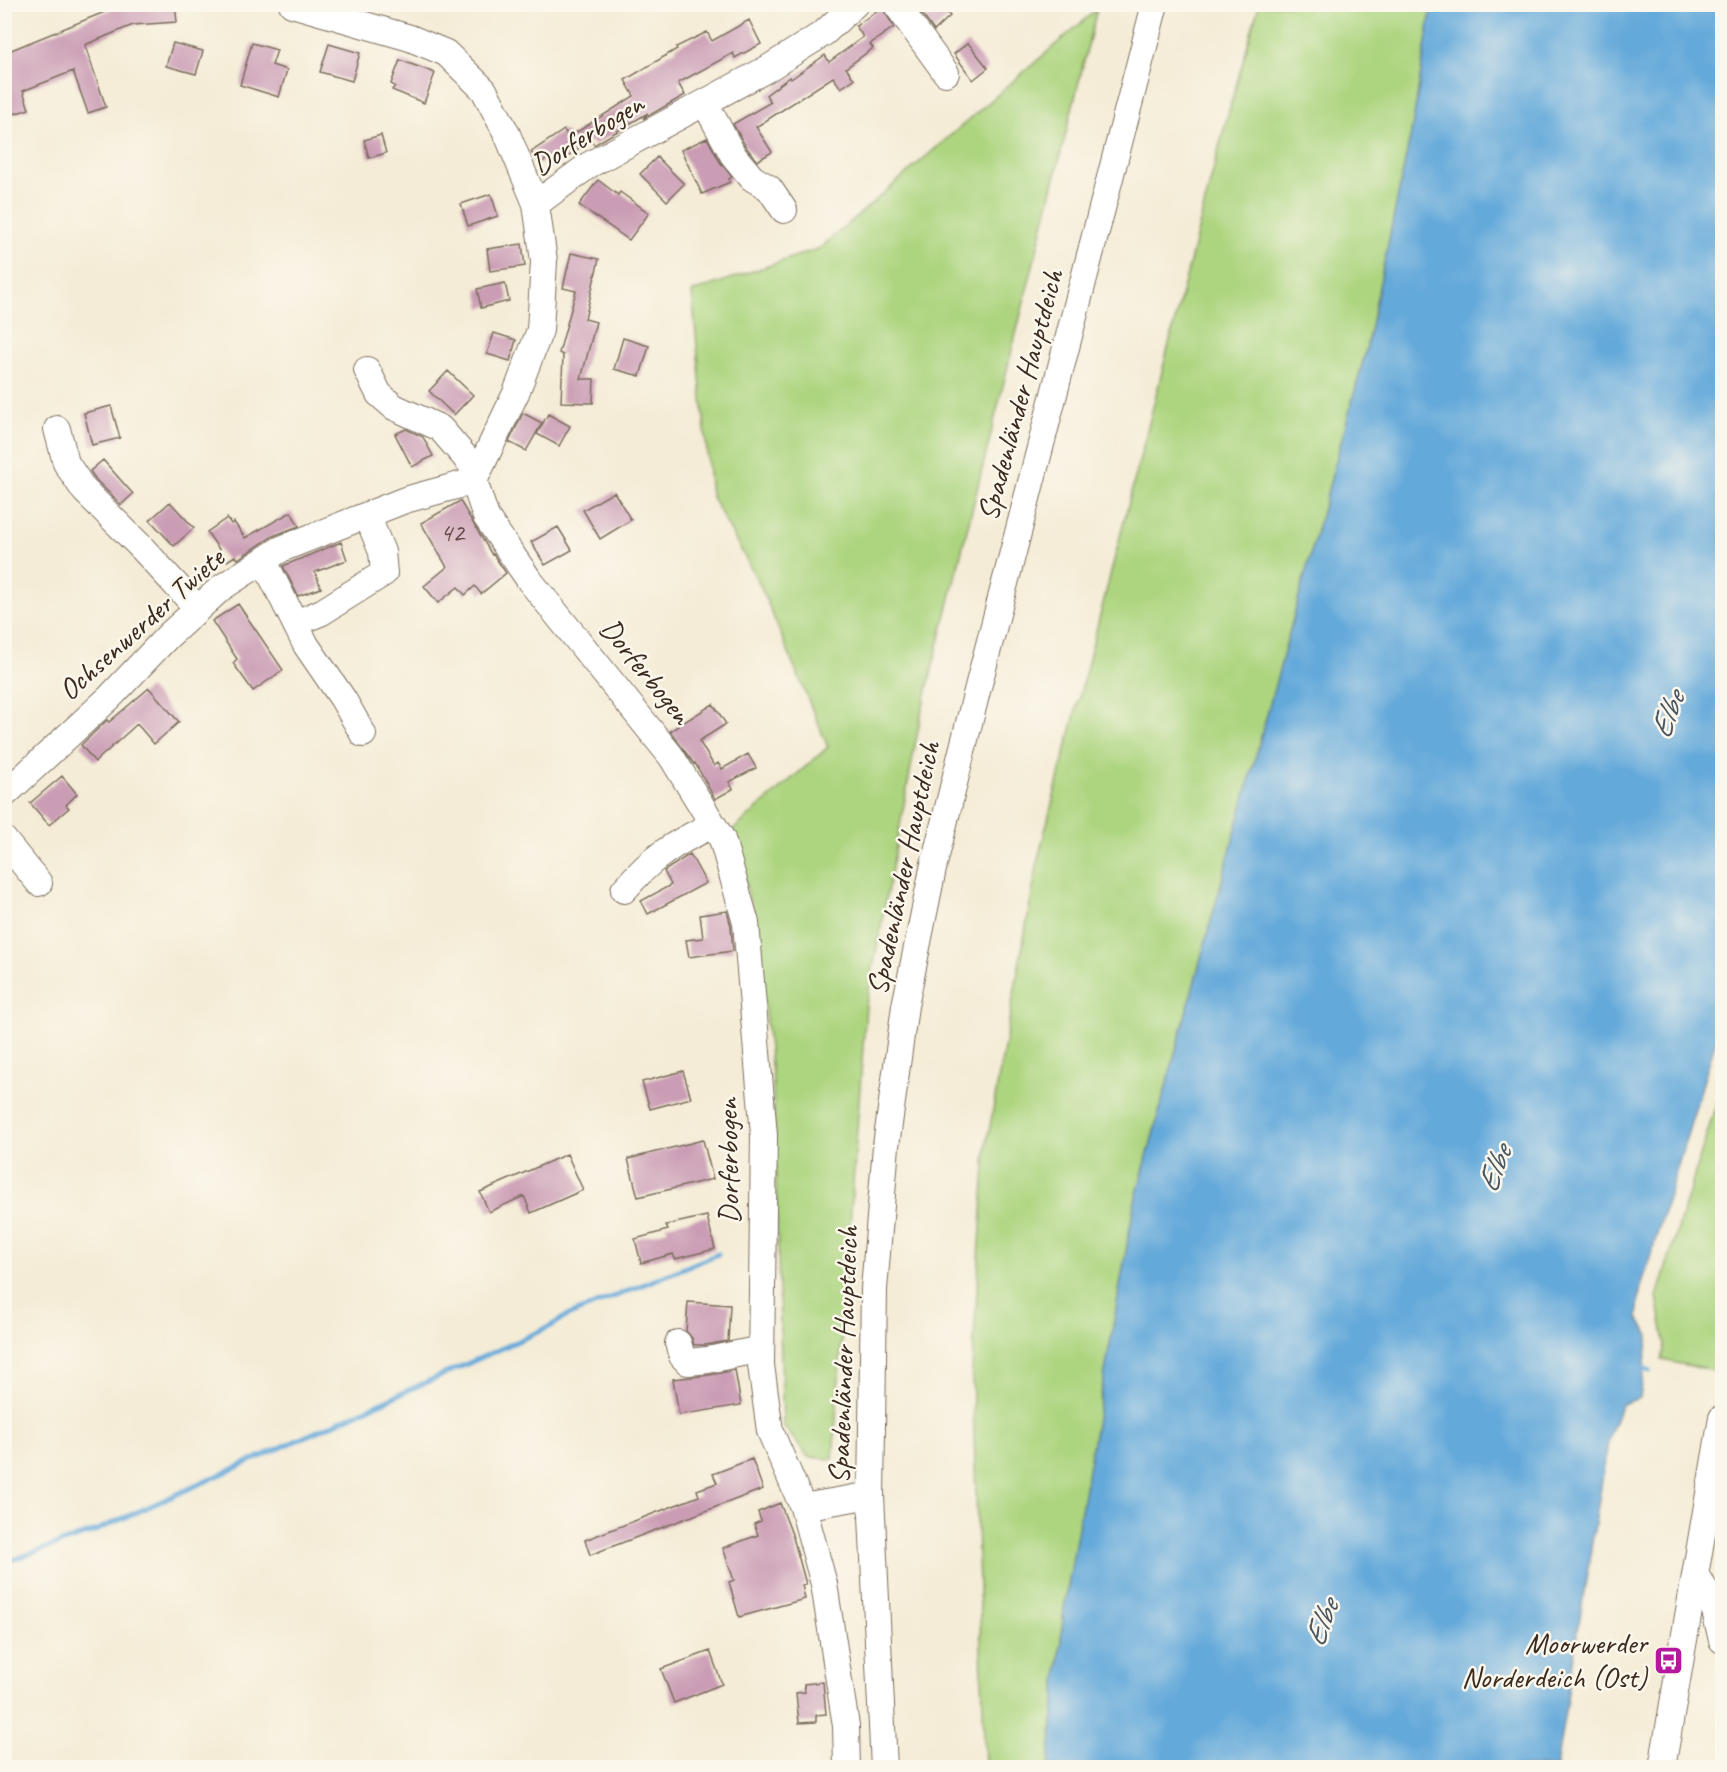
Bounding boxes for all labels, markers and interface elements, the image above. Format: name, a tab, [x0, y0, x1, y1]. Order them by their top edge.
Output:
street label: Dorferbogen	[524, 84, 652, 183]
street label: Spadenländer Hauptdeich	[968, 264, 1072, 525]
house number: 42	[440, 515, 466, 549]
street label: Ochsenwerder Twiete	[50, 538, 234, 709]
street label: Dorferbogen	[592, 610, 701, 733]
water label: Elbe	[1640, 682, 1696, 744]
street label: Spadenländer Hauptdeich	[858, 736, 949, 998]
street label: Dorferbogen	[708, 1096, 748, 1224]
water label: Elbe	[1467, 1136, 1523, 1198]
street label: Spadenländer Hauptdeich	[820, 1224, 867, 1485]
water label: Elbe	[1294, 1590, 1350, 1652]
place label: Moorwerder Norderdeich (Ost)	[1462, 1624, 1649, 1696]
bus stop icon: Moorwerder Norderdeich (Ost)	[1652, 1644, 1684, 1676]

